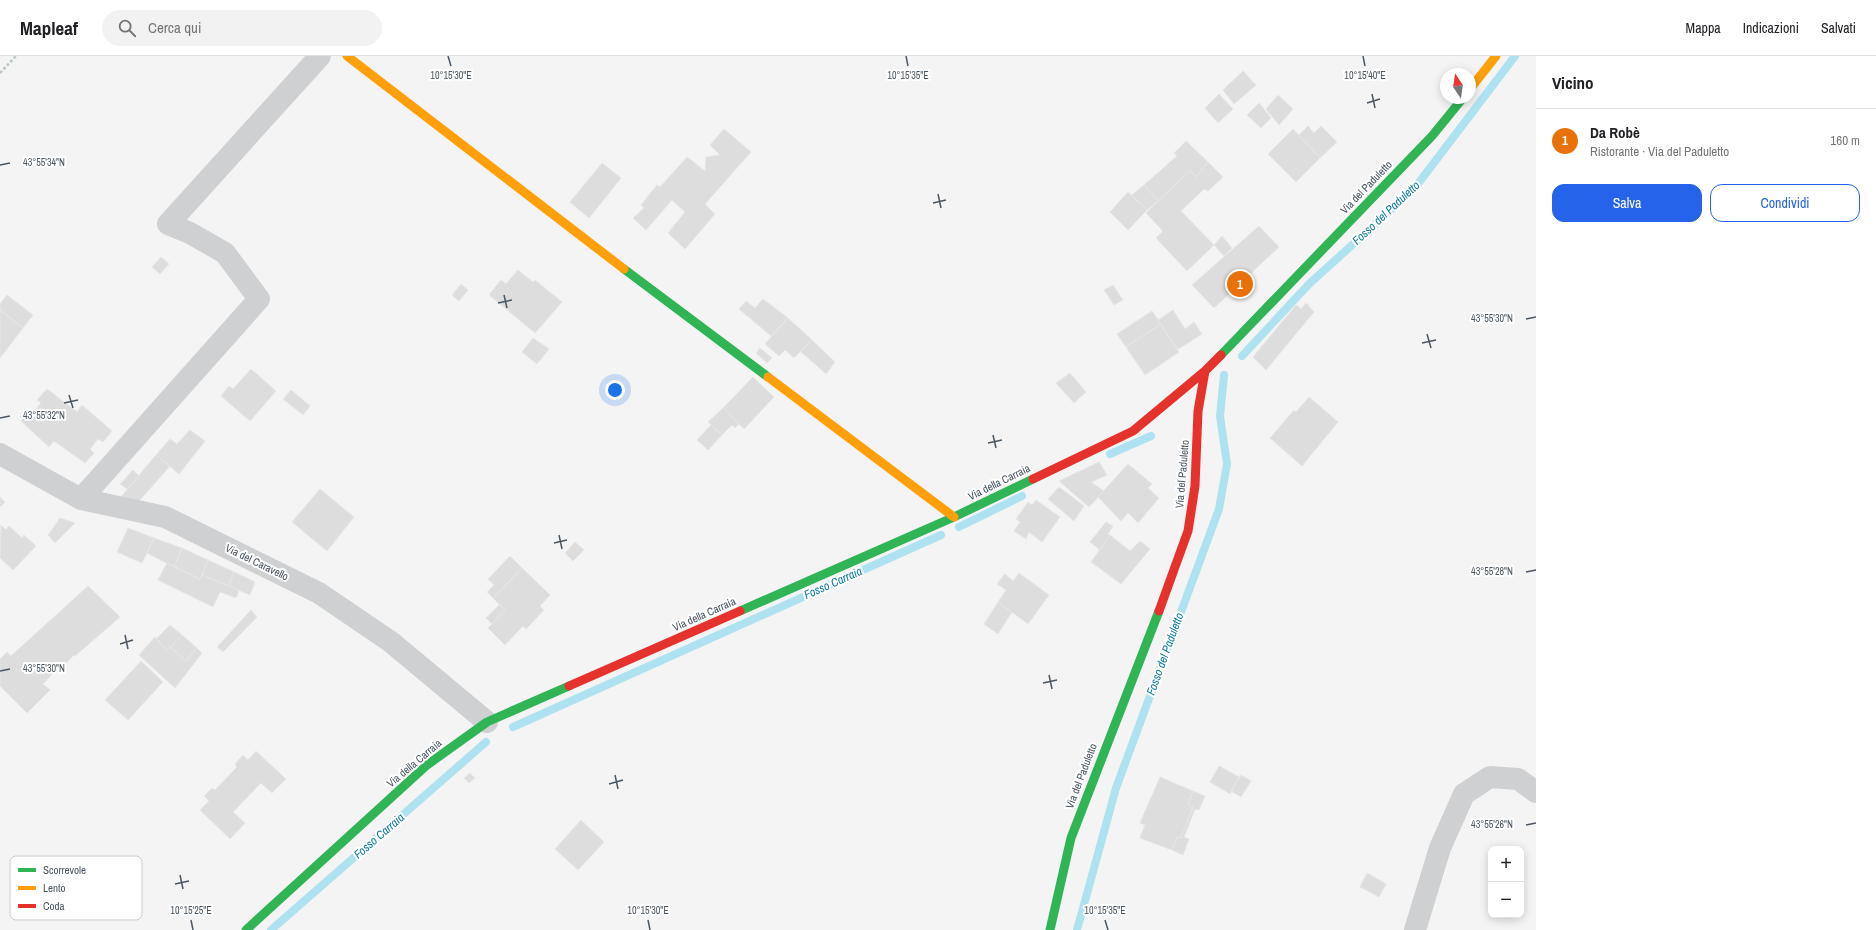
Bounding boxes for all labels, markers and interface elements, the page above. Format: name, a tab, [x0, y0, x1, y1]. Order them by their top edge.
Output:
search box	[102, 10, 382, 46]
text: Mapleaf	[20, 15, 78, 41]
icon: search	[116, 17, 138, 39]
text: Cerca qui	[148, 17, 201, 38]
text: Mappa	[1686, 19, 1721, 37]
text: Indicazioni	[1743, 19, 1799, 37]
text: Salvati	[1821, 19, 1856, 37]
north arrow	[1440, 68, 1476, 104]
text: 10°15'30"E	[430, 69, 472, 82]
text: 10°15'35"E	[887, 69, 929, 82]
text: 10°15'40"E	[1344, 69, 1386, 82]
text: Vicino	[1552, 71, 1594, 94]
text: Da Robè	[1590, 122, 1640, 143]
text: 1	[1562, 132, 1568, 149]
text: 160 m	[1830, 132, 1860, 149]
text: Ristorante · Via del Paduletto	[1590, 143, 1729, 160]
text: 43°55'34"N	[23, 156, 65, 169]
street label: Via del Paduletto	[1337, 157, 1395, 217]
water label: Fosso del Paduletto	[1349, 177, 1424, 248]
button: Salva	[1552, 184, 1702, 222]
button: Condividi	[1710, 184, 1860, 222]
pin: 1	[1227, 269, 1253, 299]
text: 43°55'30"N	[1471, 312, 1513, 325]
your location	[605, 380, 625, 400]
text: 43°55'32"N	[23, 409, 65, 422]
street label: Via del Paduletto	[1172, 439, 1192, 509]
street label: Via della Carraia	[966, 461, 1032, 503]
street label: Via del Caravello	[223, 541, 291, 583]
water label: Fosso Carraia	[801, 563, 865, 603]
text: 43°55'28"N	[1471, 565, 1513, 578]
street label: Via della Carraia	[670, 594, 738, 634]
water label: Fosso del Paduletto	[1143, 610, 1188, 697]
text: 43°55'30"N	[23, 662, 65, 675]
street label: Via della Carraia	[384, 736, 444, 790]
street label: Via del Paduletto	[1062, 741, 1100, 811]
water label: Fosso Carraia	[350, 809, 408, 862]
text: 43°55'26"N	[1471, 818, 1513, 831]
map controls	[1488, 846, 1524, 918]
button: +	[1488, 846, 1524, 882]
legend	[10, 856, 142, 920]
text: Scorrevole	[43, 863, 86, 877]
text: Lento	[43, 881, 66, 895]
button: −	[1488, 882, 1524, 918]
text: Coda	[43, 899, 65, 913]
text: 10°15'25"E	[170, 904, 212, 917]
text: 10°15'30"E	[627, 904, 669, 917]
text: 10°15'35"E	[1084, 904, 1126, 917]

